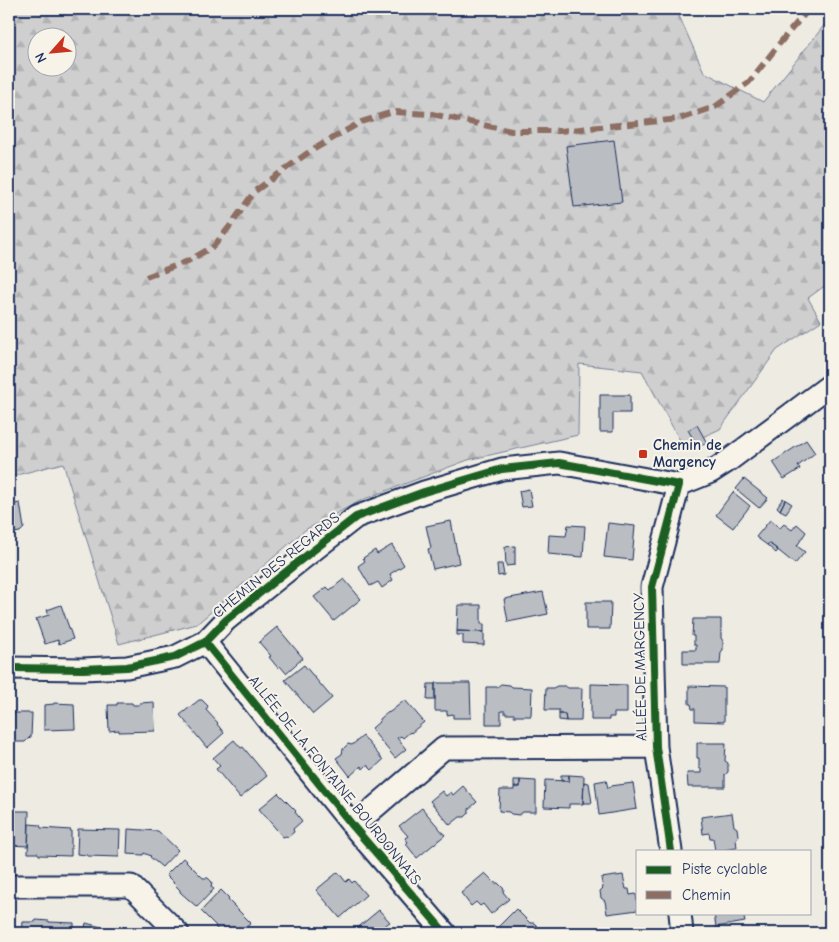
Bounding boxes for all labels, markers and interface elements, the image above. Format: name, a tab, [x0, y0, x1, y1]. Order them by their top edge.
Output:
north arrow	[28, 28, 78, 78]
text: N	[31, 50, 51, 66]
place label: Chemin de Margency	[653, 436, 722, 471]
marker: Chemin de Margency	[637, 448, 649, 460]
street label: CHEMIN DES REGARDS	[209, 508, 343, 622]
street label: ALLÉE DE MARGENCY	[629, 593, 650, 741]
street label: ALLÉE DE LA FONTAINE BOURDONNAIS	[245, 671, 426, 888]
legend	[636, 850, 812, 914]
text: Piste cyclable	[682, 860, 768, 878]
text: Chemin	[682, 886, 731, 904]

